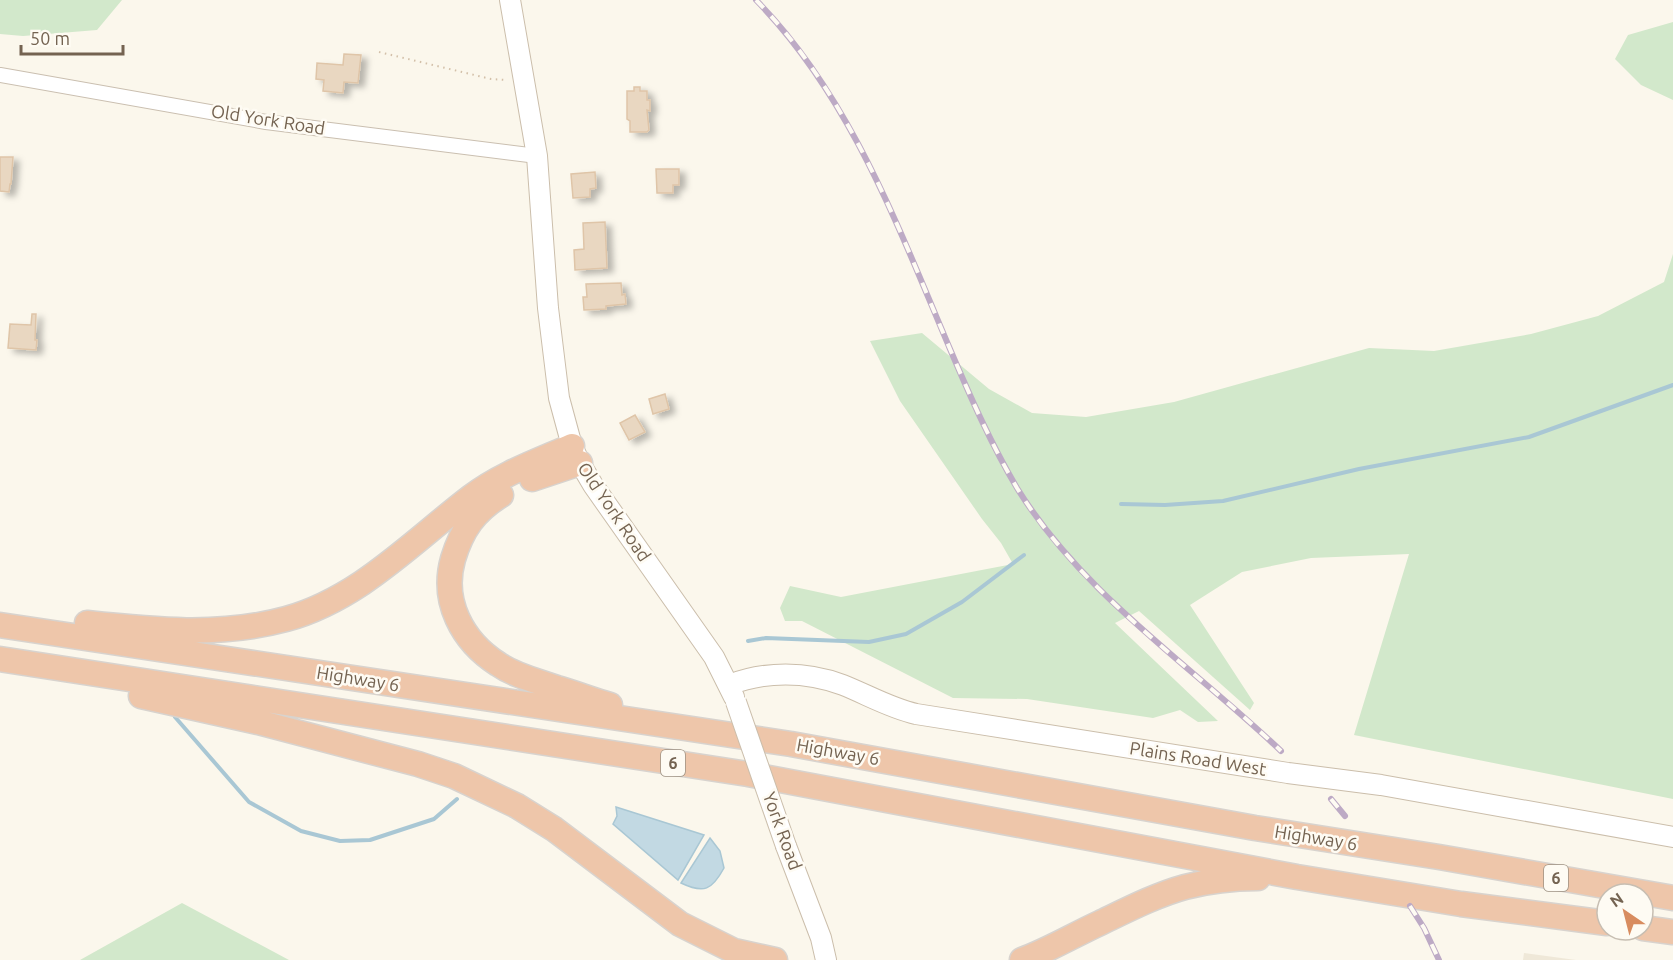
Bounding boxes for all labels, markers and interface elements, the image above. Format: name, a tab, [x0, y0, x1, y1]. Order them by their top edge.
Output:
scale bar	[21, 18, 123, 56]
text: 50 m	[30, 28, 70, 48]
street label: Old York Road	[210, 100, 327, 138]
street label: Old York Road	[574, 458, 655, 565]
street label: Highway 6	[315, 662, 401, 694]
street label: Highway 6	[795, 734, 881, 768]
street label: Plains Road West	[1128, 737, 1268, 779]
road number: 6	[661, 750, 685, 776]
street label: York Road	[760, 789, 806, 872]
street label: Highway 6	[1273, 821, 1359, 853]
road number: 6	[1544, 865, 1568, 891]
north arrow	[1595, 882, 1655, 942]
text: N	[1606, 889, 1626, 911]

